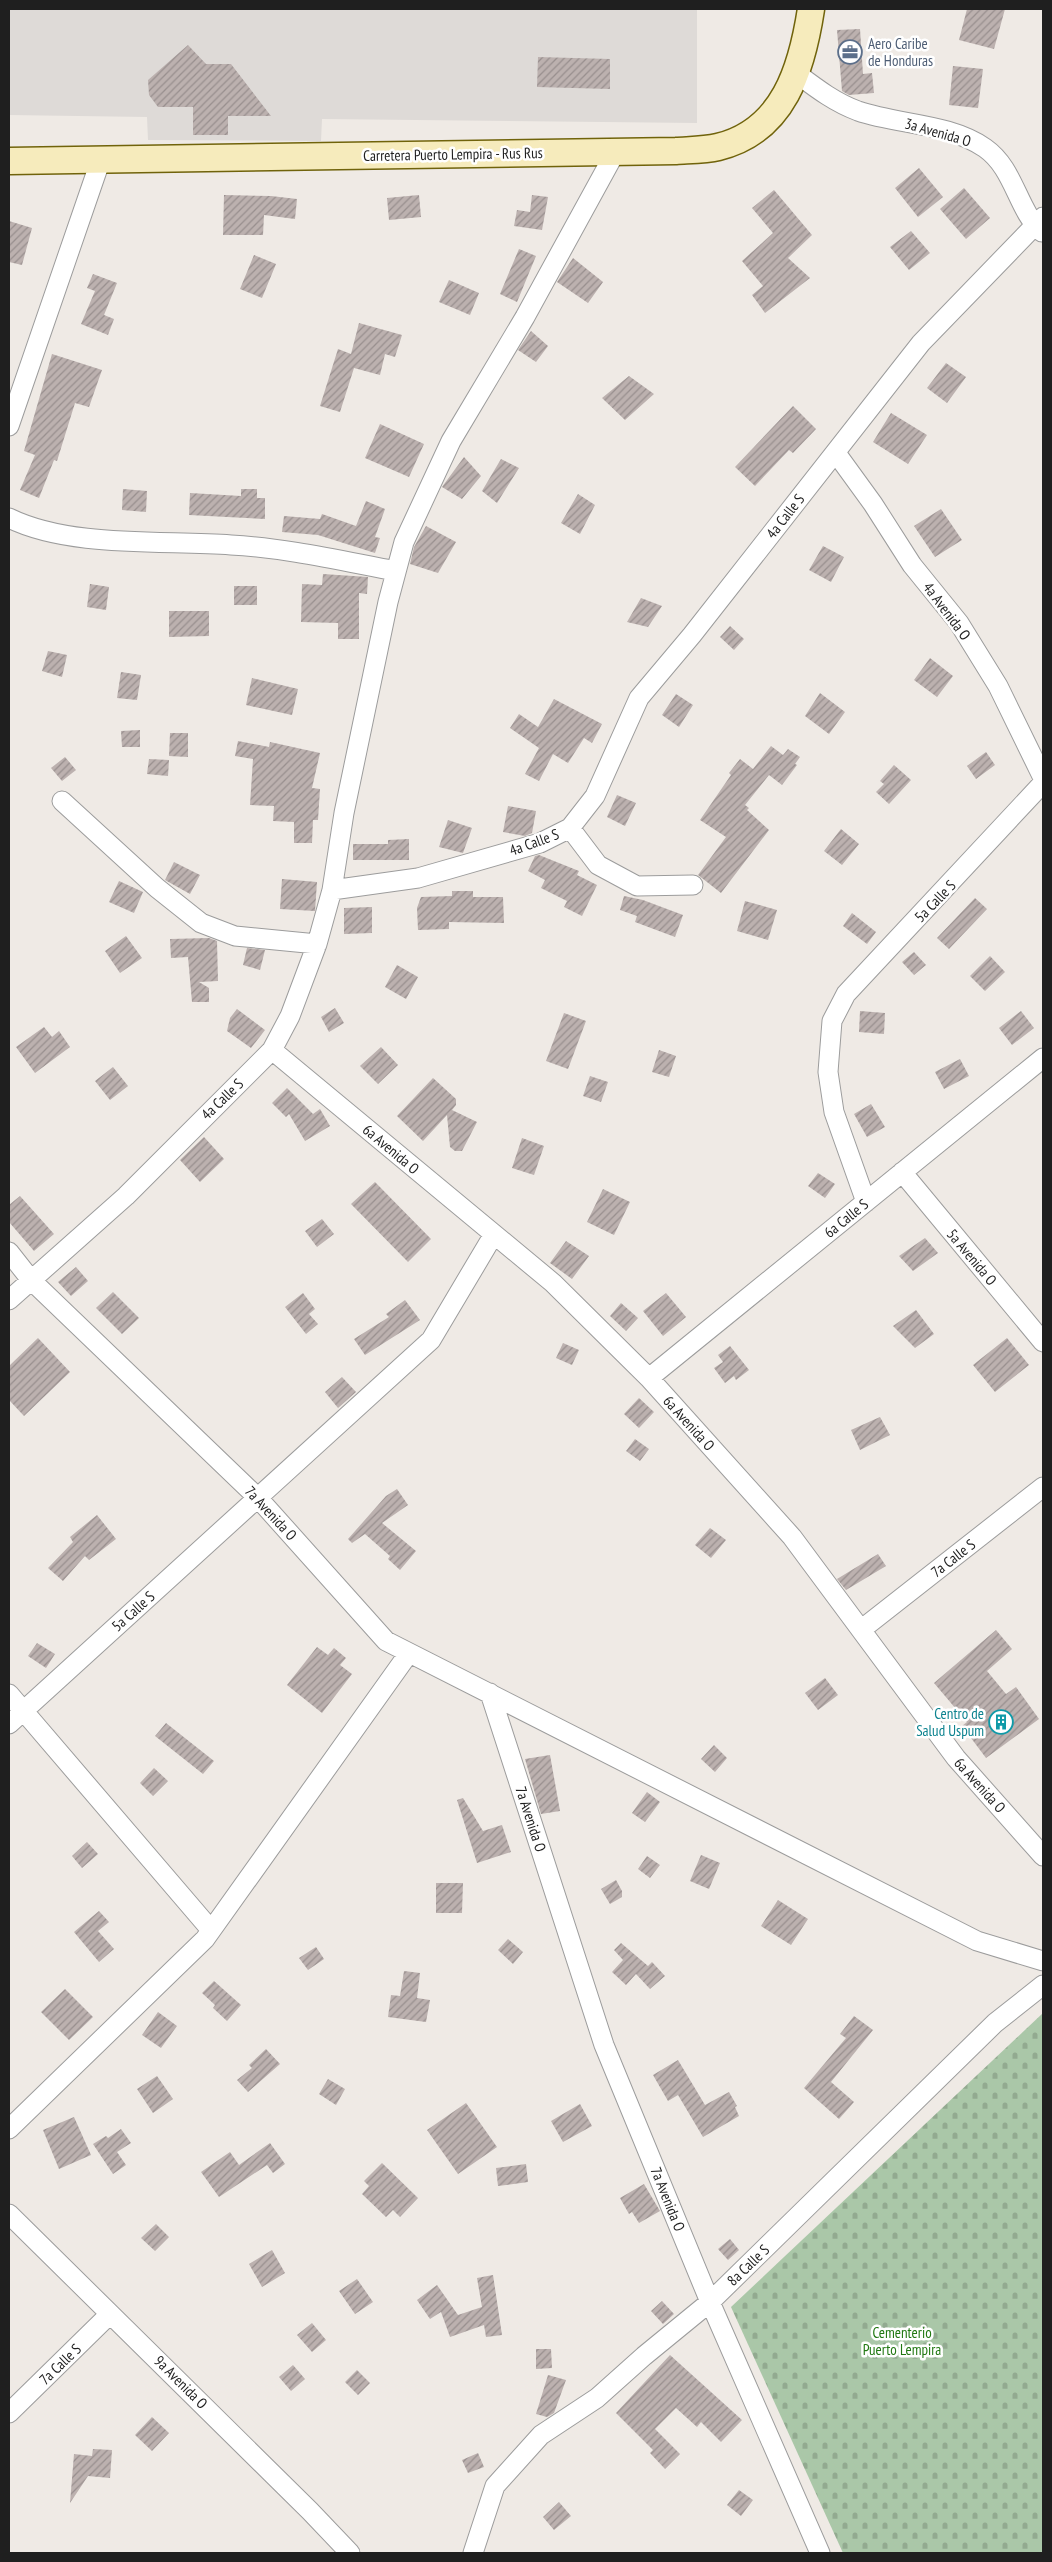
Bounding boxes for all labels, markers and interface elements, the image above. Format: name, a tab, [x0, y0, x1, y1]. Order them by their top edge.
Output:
place label: Aero Caribe de Honduras	[868, 34, 933, 70]
office icon: Aero Caribe de Honduras	[837, 39, 863, 65]
street label: 3a Avenida O	[903, 114, 973, 150]
street label: Carretera Puerto Lempira - Rus Rus	[363, 143, 543, 165]
street label: 4a Calle S	[762, 490, 808, 542]
street label: 4a Avenida O	[919, 578, 975, 644]
street label: 4a Calle S	[507, 824, 561, 860]
street label: 5a Calle S	[910, 876, 960, 926]
street label: 4a Calle S	[197, 1074, 247, 1124]
street label: 6a Avenida O	[359, 1120, 423, 1178]
street label: 6a Calle S	[820, 1194, 872, 1242]
street label: 5a Avenida O	[943, 1225, 1001, 1289]
street label: 6a Avenida O	[659, 1391, 719, 1455]
street label: 7a Avenida O	[241, 1482, 301, 1544]
street label: 7a Calle S	[927, 1535, 979, 1581]
street label: 5a Calle S	[108, 1587, 158, 1635]
place label: Centro de Salud Uspum	[916, 1704, 984, 1740]
building icon: Centro de Salud Uspum	[988, 1709, 1014, 1735]
street label: 6a Avenida O	[950, 1753, 1010, 1817]
street label: 7a Avenida O	[512, 1784, 550, 1854]
street label: 7a Avenida O	[647, 2164, 689, 2234]
street label: 8a Calle S	[723, 2240, 773, 2290]
park label: Cementerio Puerto Lempira	[863, 2323, 941, 2359]
street label: 7a Calle S	[35, 2339, 85, 2389]
street label: 9a Avenida O	[150, 2351, 212, 2413]

